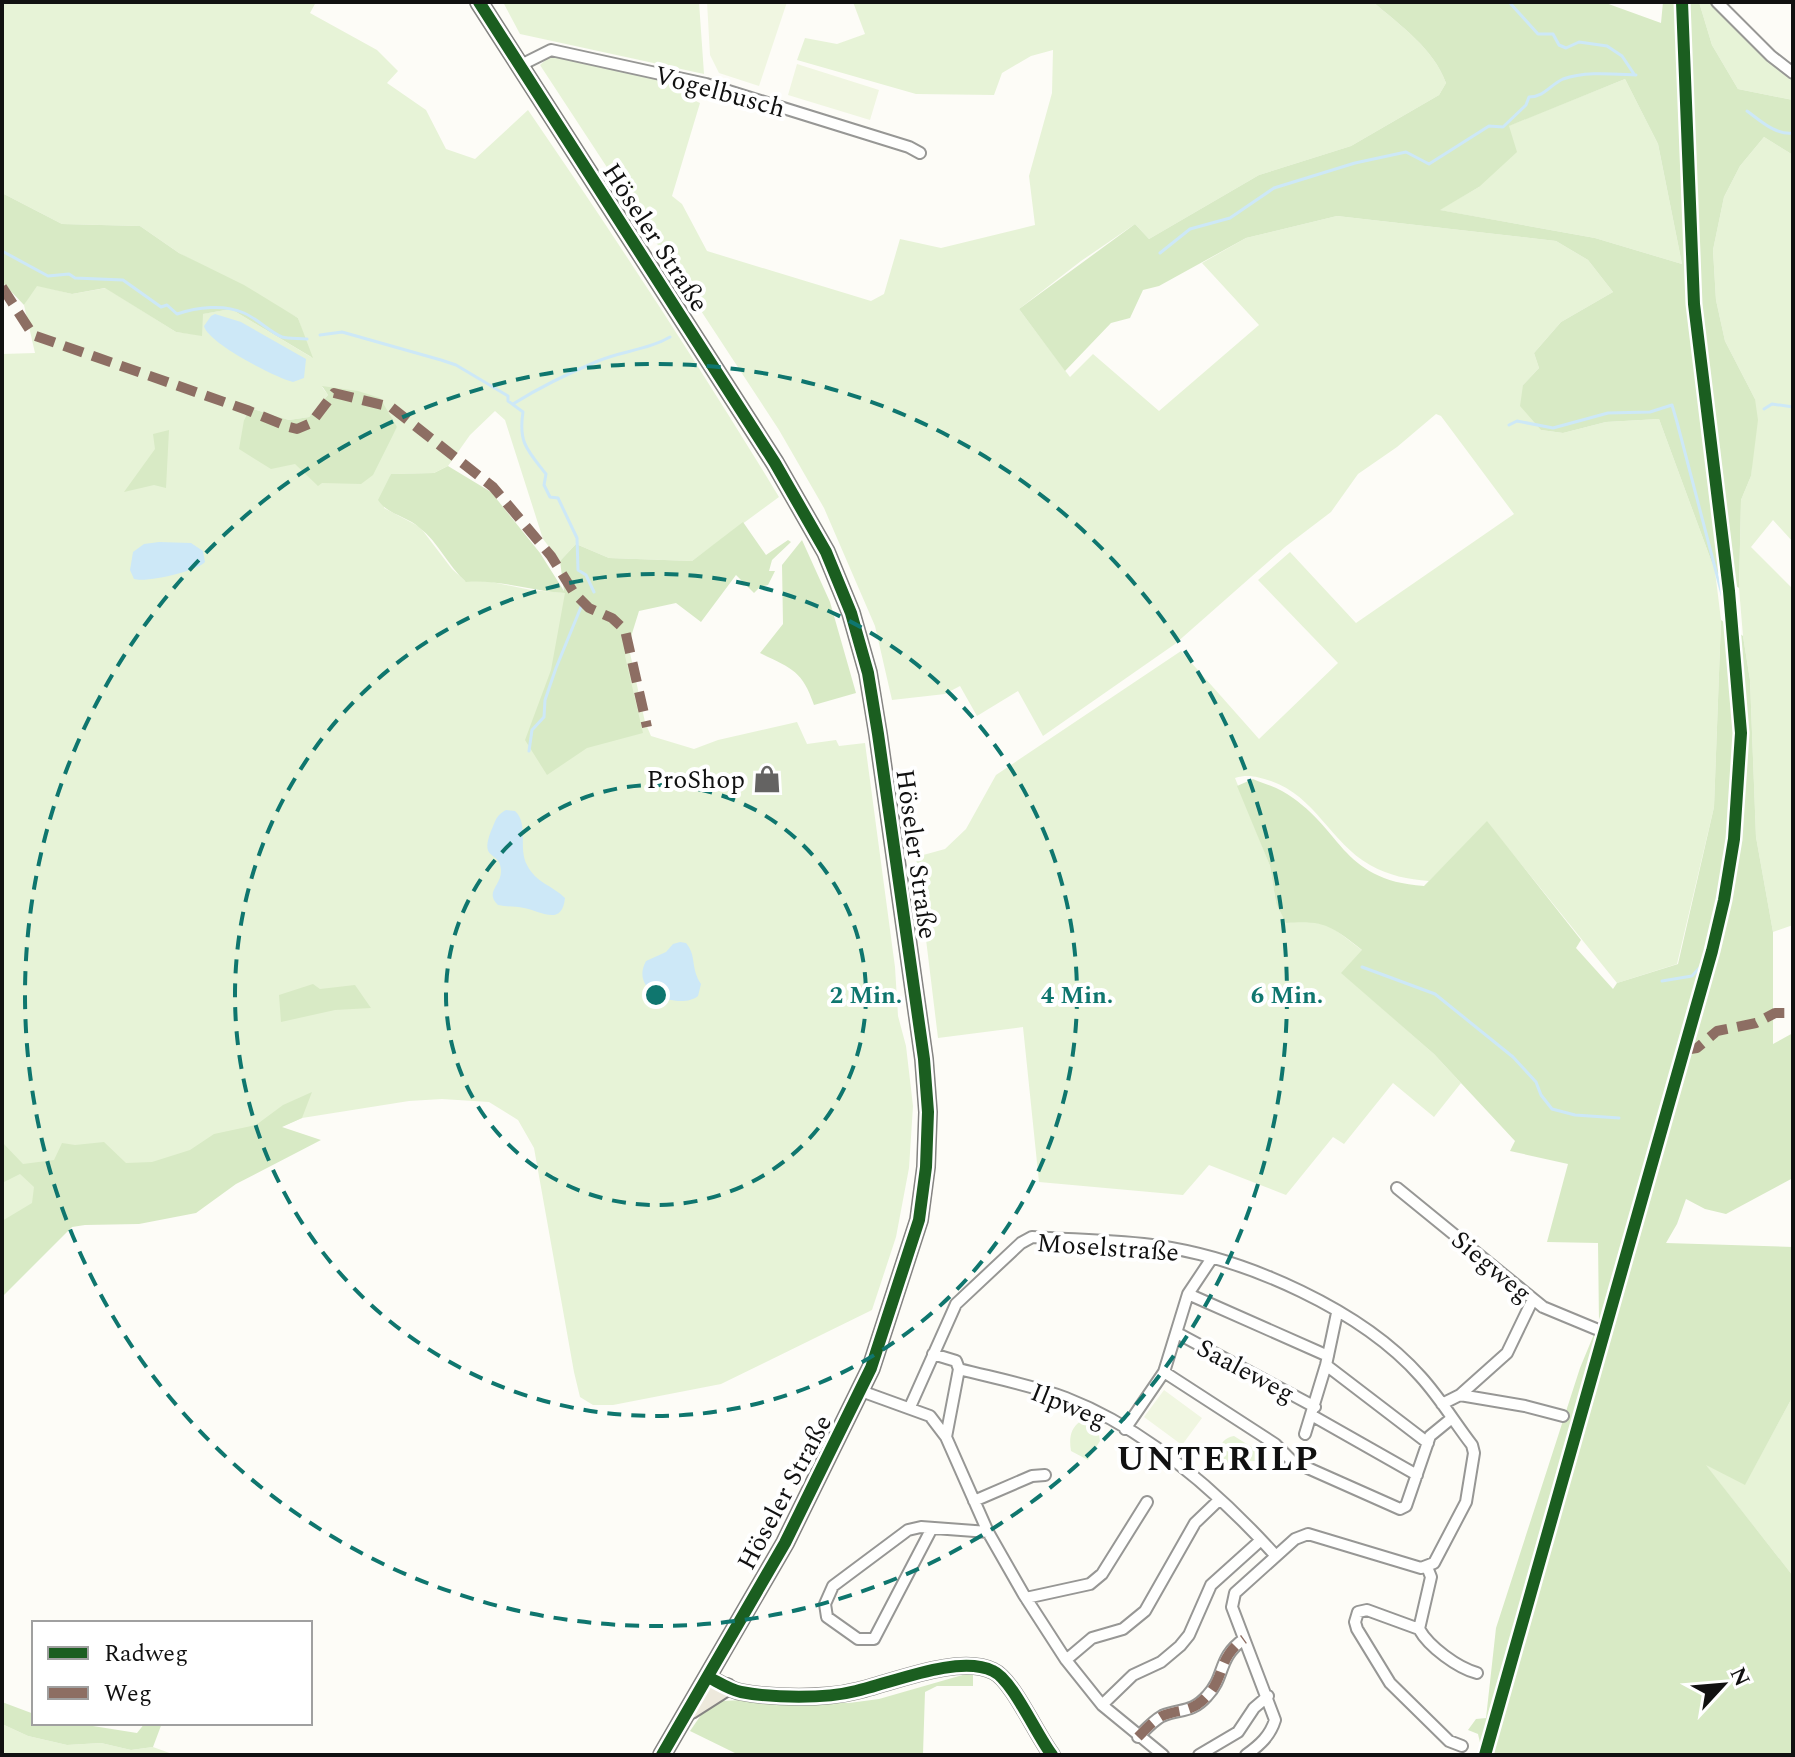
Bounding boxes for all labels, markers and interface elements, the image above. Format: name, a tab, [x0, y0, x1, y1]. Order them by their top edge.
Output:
street label: Vogelbusch	[650, 55, 790, 129]
street label: Höseler Straße	[592, 155, 719, 320]
place label: ProShop	[647, 760, 745, 800]
shop icon: ProShop	[752, 764, 782, 794]
street label: Höseler Straße	[884, 767, 948, 942]
text: 2 Min.	[830, 978, 902, 1014]
text: 4 Min.	[1041, 978, 1113, 1014]
text: 6 Min.	[1251, 978, 1323, 1014]
centre of rings	[642, 981, 670, 1009]
street label: Siegweg	[1442, 1221, 1541, 1313]
street label: Moselstraße	[1035, 1223, 1180, 1273]
street label: Saaleweg	[1189, 1328, 1302, 1413]
street label: Ilpweg	[1025, 1373, 1113, 1439]
street label: Höseler Straße	[727, 1408, 843, 1577]
district label: UNTERILP	[1116, 1434, 1320, 1486]
legend	[32, 1621, 312, 1725]
text: Radweg	[104, 1636, 188, 1672]
north arrow	[1683, 1645, 1763, 1725]
text: N	[1721, 1662, 1758, 1692]
text: Weg	[104, 1676, 152, 1712]

